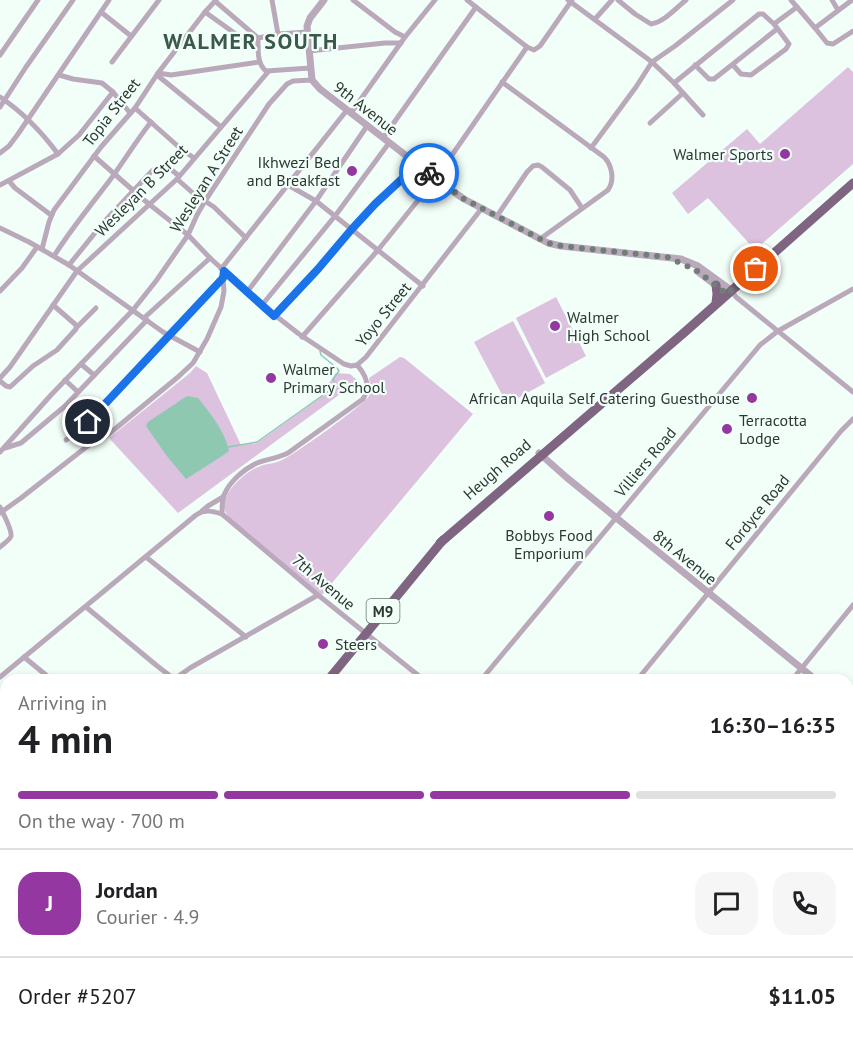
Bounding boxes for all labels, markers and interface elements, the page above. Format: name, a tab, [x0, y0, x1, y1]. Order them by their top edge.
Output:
district label: WALMER SOUTH	[163, 27, 339, 55]
street label: Topia Street	[78, 73, 144, 150]
street label: 9th Avenue	[330, 77, 402, 139]
street label: Wesleyan A Street	[165, 122, 247, 236]
street label: Wesleyan B Street	[91, 139, 192, 240]
courier	[399, 143, 459, 203]
place label: Walmer Sports	[673, 144, 773, 164]
marker: Walmer Sports	[778, 147, 792, 161]
place label: Ikhwezi Bed and Breakfast	[247, 152, 341, 190]
icon: bike	[413, 157, 446, 190]
marker: Ikhwezi Bed and Breakfast	[345, 164, 359, 178]
pin	[730, 243, 781, 294]
icon: bag	[739, 252, 772, 285]
street label: Yoyo Street	[351, 277, 415, 350]
place label: Walmer High School	[567, 307, 650, 345]
marker: Walmer High School	[548, 319, 562, 333]
place label: Walmer Primary School	[283, 359, 385, 397]
marker: Walmer Primary School	[264, 371, 278, 385]
place label: African Aquila Self Catering Guesthouse	[469, 388, 740, 408]
marker: African Aquila Self Catering Guesthouse	[745, 391, 759, 405]
pin	[62, 396, 113, 447]
icon: home	[71, 405, 104, 438]
place label: Terracotta Lodge	[739, 410, 807, 448]
marker: Terracotta Lodge	[720, 422, 734, 436]
street label: Villiers Road	[609, 423, 680, 502]
street label: Heugh Road	[459, 434, 535, 504]
street label: Fordyce Road	[721, 470, 793, 554]
marker: Bobbys Food Emporium	[542, 509, 556, 523]
place label: Bobbys Food Emporium	[505, 525, 593, 563]
street label: 8th Avenue	[649, 525, 721, 589]
street label: 7th Avenue	[288, 550, 360, 614]
road number: M9	[366, 599, 400, 623]
place label: Steers	[335, 634, 377, 654]
marker: Steers	[316, 637, 330, 651]
text: Arriving in	[18, 690, 107, 716]
text: 16:30–16:35	[710, 711, 836, 739]
text: 4 min	[18, 713, 113, 764]
text: On the way · 700 m	[18, 808, 185, 834]
button: chat	[695, 872, 758, 935]
button: phone	[773, 872, 836, 935]
text: Jordan	[96, 876, 158, 904]
text: J	[46, 889, 53, 917]
text: Courier · 4.9	[96, 904, 199, 930]
text: Order #5207	[18, 982, 137, 1010]
text: $11.05	[768, 982, 836, 1010]

